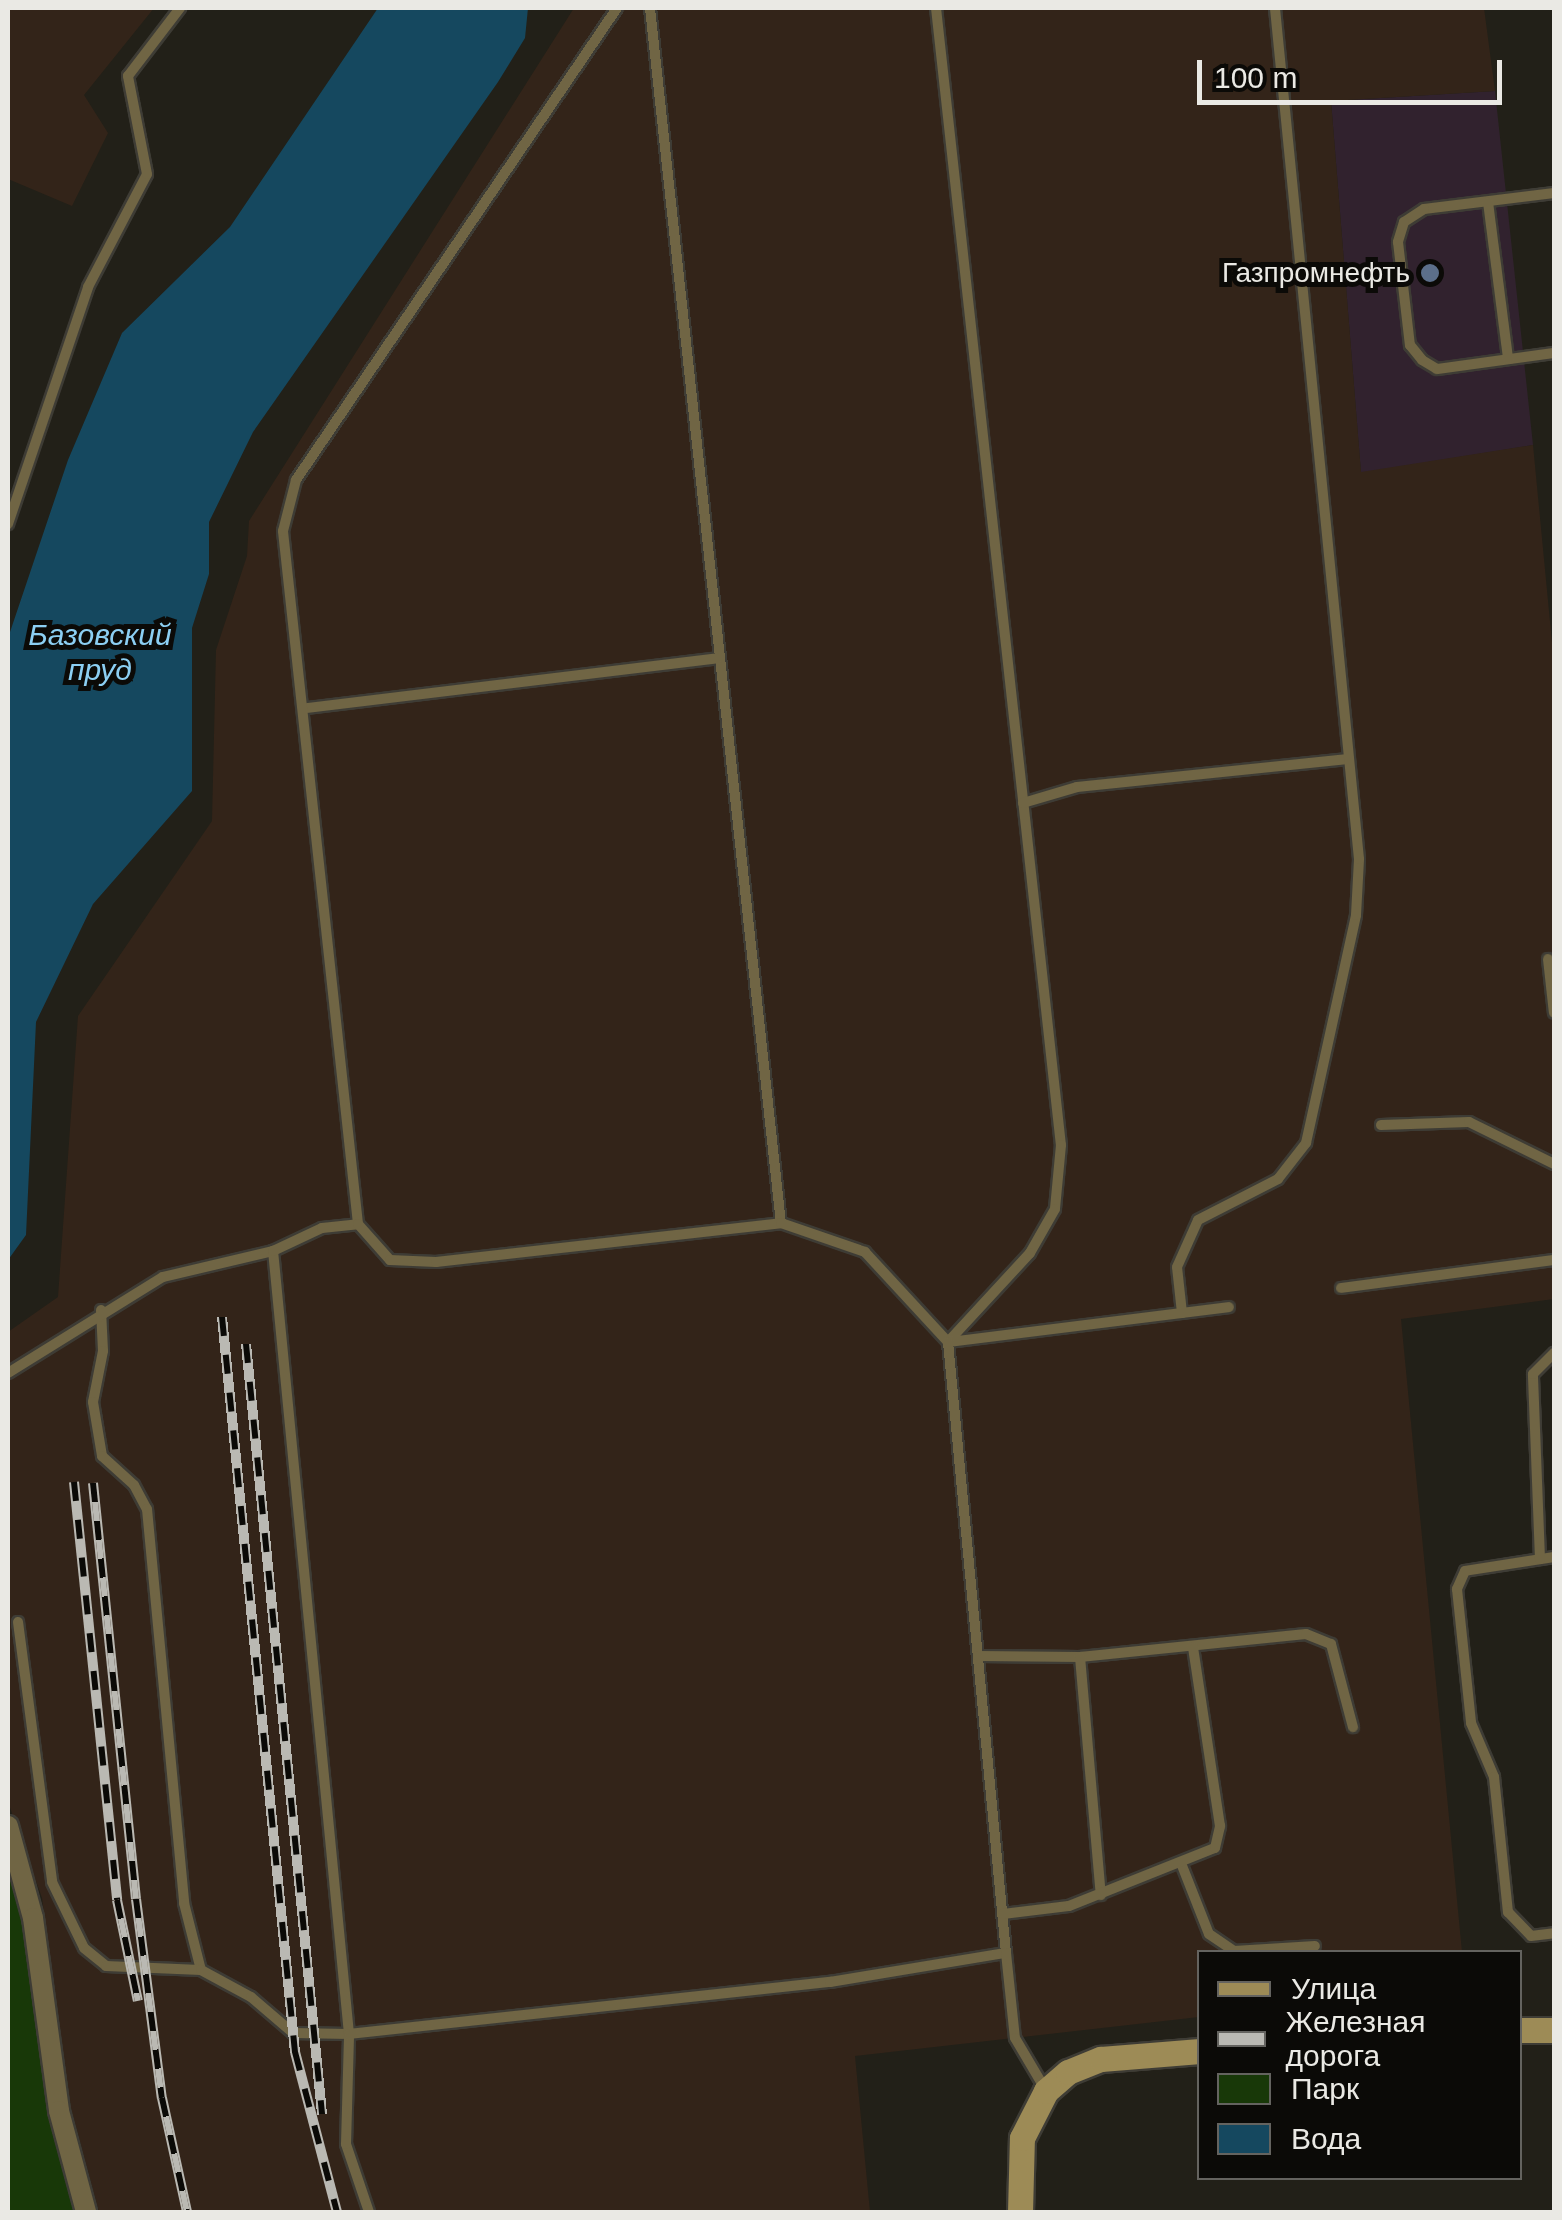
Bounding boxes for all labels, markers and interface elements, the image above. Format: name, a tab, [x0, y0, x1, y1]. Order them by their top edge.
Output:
scale bar	[1202, 40, 1507, 102]
text: 100 m	[1214, 61, 1297, 94]
place label: Газпромнефть	[1222, 256, 1410, 290]
marker: Газпромнефть	[1419, 262, 1441, 284]
water label: Базовский пруд	[28, 617, 172, 688]
legend	[1197, 1950, 1522, 2180]
text: Улица	[1291, 1972, 1376, 2005]
text: Железная дорога	[1286, 2005, 1425, 2072]
text: Парк	[1291, 2072, 1359, 2105]
text: Вода	[1291, 2122, 1361, 2155]

